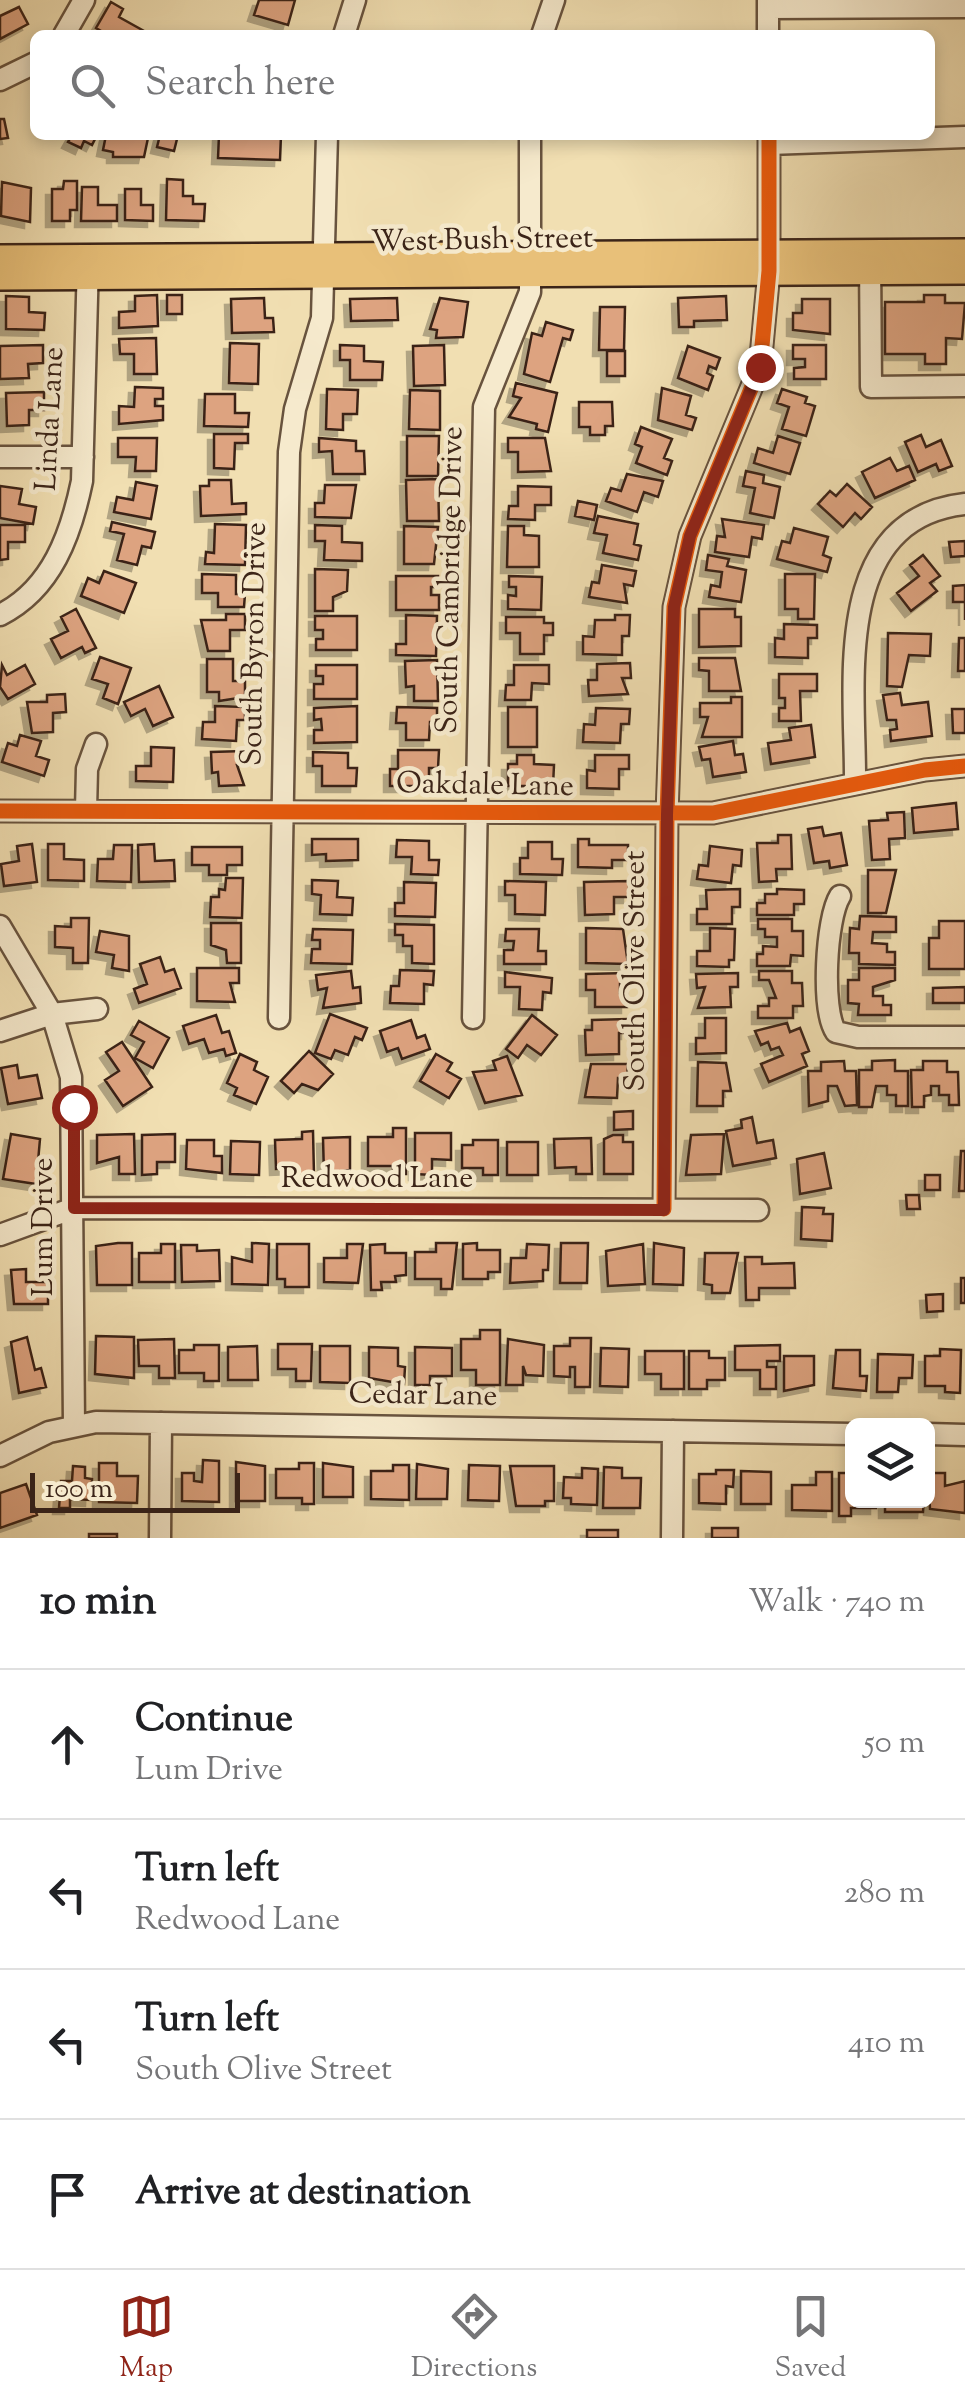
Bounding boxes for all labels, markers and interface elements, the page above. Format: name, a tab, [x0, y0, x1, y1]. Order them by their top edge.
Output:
search box	[30, 30, 935, 140]
icon: search	[65, 58, 120, 113]
text: Search here	[145, 58, 336, 112]
street label: West Bush Street	[371, 218, 593, 264]
route end	[738, 345, 784, 391]
street label: Linda Lane	[26, 346, 76, 492]
street label: South Cambridge Drive	[427, 426, 475, 734]
street label: South Byron Drive	[231, 522, 279, 766]
street label: Oakdale Lane	[396, 763, 574, 809]
street label: South Olive Street	[615, 851, 658, 1091]
route start	[52, 1085, 98, 1131]
street label: Lum Drive	[23, 1158, 66, 1296]
street label: Redwood Lane	[281, 1158, 473, 1201]
street label: Cedar Lane	[348, 1373, 498, 1419]
map controls	[845, 1418, 935, 1508]
button: layers	[845, 1418, 935, 1508]
scale bar	[30, 1468, 240, 1512]
text: 100 m	[45, 1470, 113, 1510]
text: 10 min	[40, 1573, 157, 1633]
text: Walk · 740 m	[748, 1580, 925, 1626]
text: Continue	[135, 1694, 293, 1748]
icon: ahead	[40, 1717, 95, 1772]
text: 50 m	[864, 1721, 925, 1767]
text: Lum Drive	[135, 1748, 283, 1794]
text: Turn left	[135, 1844, 279, 1898]
icon: left	[40, 1867, 95, 1922]
text: 280 m	[844, 1871, 925, 1917]
text: Redwood Lane	[135, 1898, 340, 1944]
text: Turn left	[135, 1994, 279, 2048]
icon: left	[40, 2017, 95, 2072]
text: 410 m	[848, 2021, 925, 2067]
text: South Olive Street	[135, 2048, 392, 2094]
icon: arrive	[40, 2167, 95, 2222]
text: Arrive at destination	[135, 2167, 471, 2221]
tab: Map	[119, 2289, 174, 2389]
tab: Directions	[411, 2289, 537, 2389]
tab: Saved	[774, 2289, 846, 2389]

